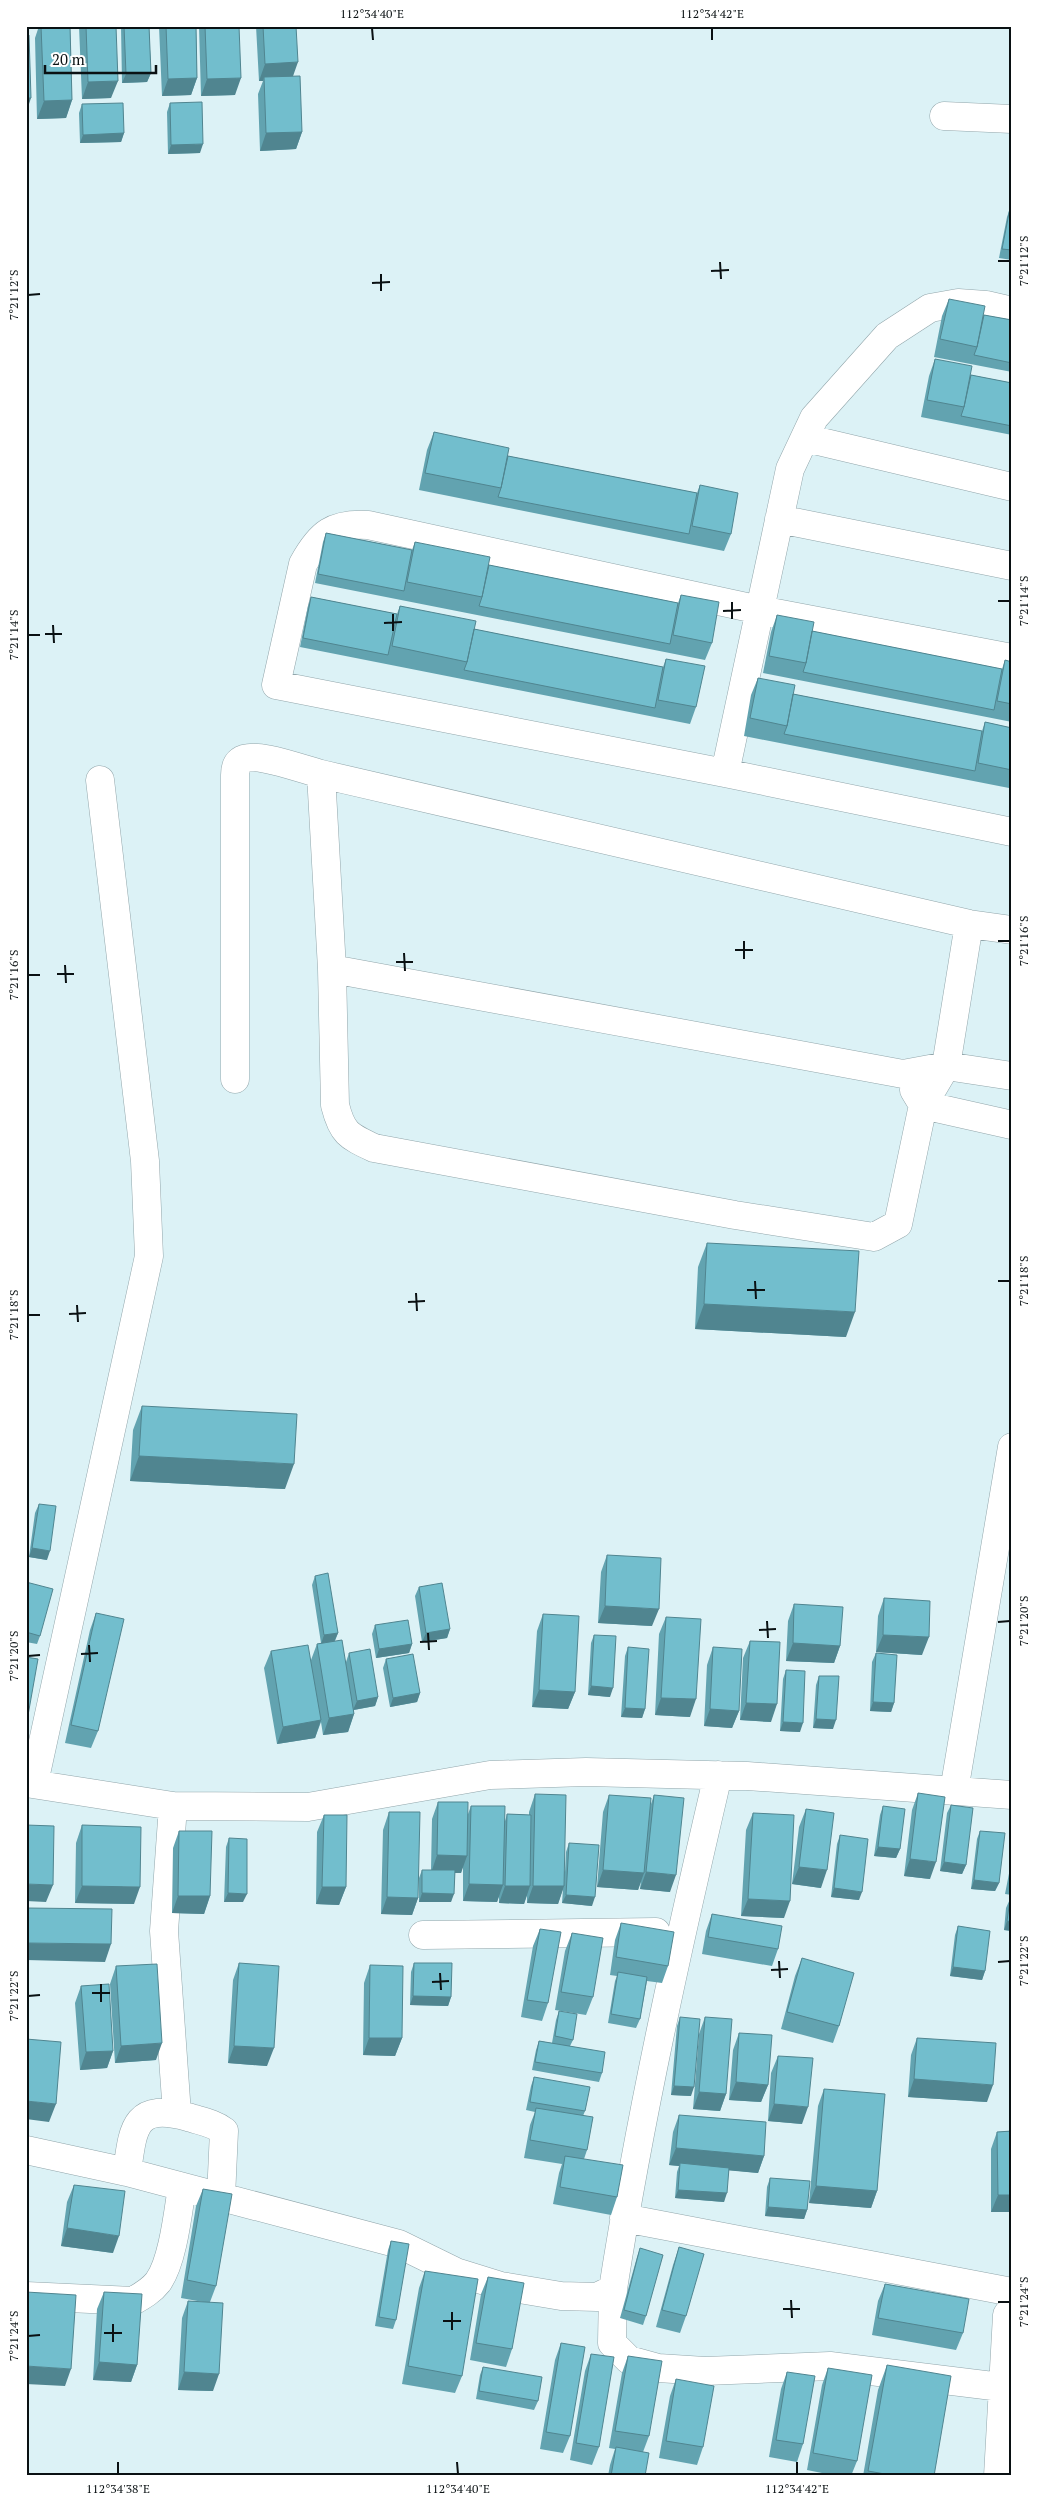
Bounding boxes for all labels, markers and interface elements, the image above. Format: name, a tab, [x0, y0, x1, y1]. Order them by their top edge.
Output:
text: 112°34'40"E	[340, 6, 404, 21]
text: 112°34'42"E	[680, 6, 744, 21]
scale bar	[45, 42, 156, 74]
text: 20 m	[52, 49, 85, 69]
text: 7°21'12"S	[1016, 236, 1031, 286]
text: 7°21'12"S	[6, 270, 21, 320]
text: 7°21'14"S	[1016, 576, 1031, 626]
text: 7°21'14"S	[6, 610, 21, 660]
text: 7°21'16"S	[1016, 916, 1031, 966]
text: 7°21'16"S	[6, 950, 21, 1000]
text: 7°21'18"S	[1016, 1256, 1031, 1306]
text: 7°21'18"S	[6, 1290, 21, 1340]
text: 7°21'20"S	[1016, 1596, 1031, 1646]
text: 7°21'20"S	[6, 1631, 21, 1681]
text: 7°21'22"S	[1016, 1936, 1031, 1986]
text: 7°21'22"S	[6, 1971, 21, 2021]
text: 7°21'24"S	[1016, 2277, 1031, 2327]
text: 7°21'24"S	[6, 2311, 21, 2361]
text: 112°34'38"E	[86, 2481, 150, 2496]
text: 112°34'40"E	[426, 2481, 490, 2496]
text: 112°34'42"E	[765, 2481, 829, 2496]

